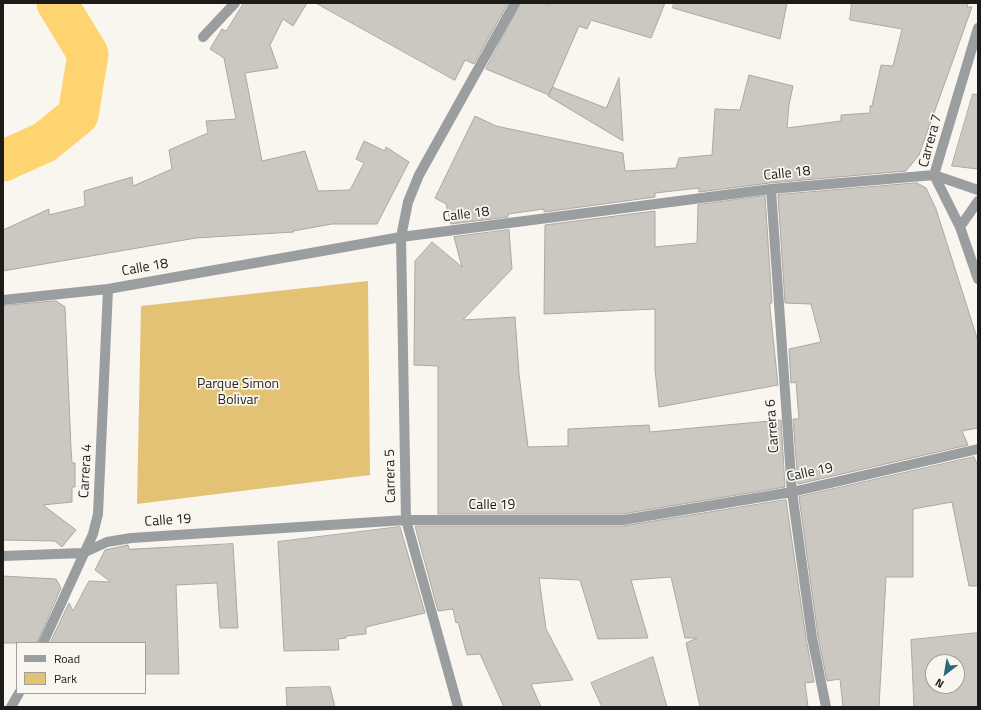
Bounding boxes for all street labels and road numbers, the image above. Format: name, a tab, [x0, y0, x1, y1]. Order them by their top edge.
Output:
street label: Carrera 7	[916, 113, 946, 169]
street label: Calle 18	[763, 163, 811, 185]
street label: Calle 18	[442, 204, 490, 226]
street label: Calle 18	[120, 256, 170, 280]
street label: Carrera 6	[763, 398, 783, 454]
street label: Carrera 4	[76, 444, 96, 498]
street label: Carrera 5	[382, 449, 400, 503]
street label: Calle 19	[785, 460, 835, 486]
street label: Calle 19	[469, 498, 515, 514]
street label: Calle 19	[144, 511, 192, 531]

